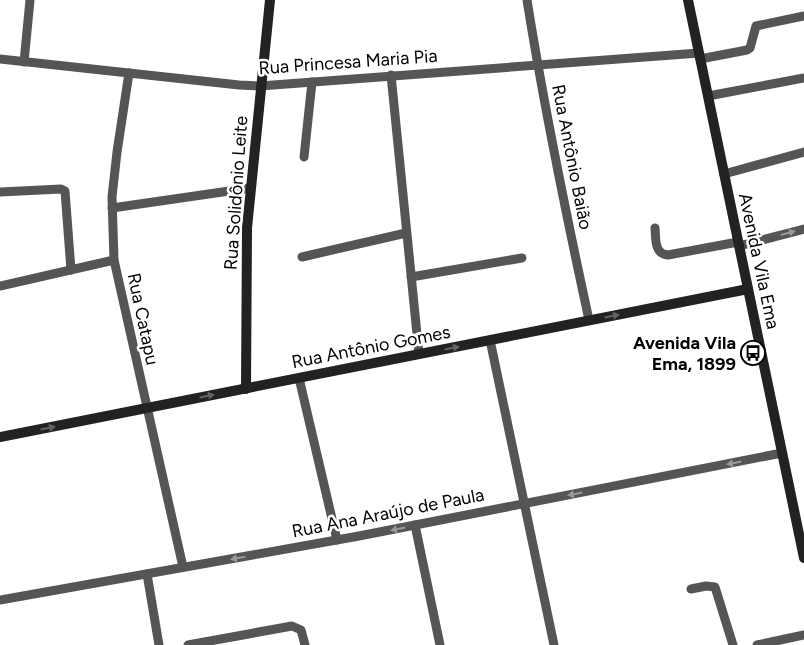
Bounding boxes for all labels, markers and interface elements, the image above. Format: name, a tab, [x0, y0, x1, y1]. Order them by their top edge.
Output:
street label: Rua Princesa Maria Pia	[258, 45, 438, 79]
street label: Rua Antônio Baião	[547, 83, 597, 231]
street label: Rua Solidônio Leite	[220, 115, 252, 271]
street label: Avenida Vila Ema	[734, 191, 784, 331]
one-way arrow	[781, 229, 796, 237]
street label: Rua Catapu	[122, 271, 164, 367]
one-way arrow	[604, 311, 620, 319]
street label: Rua Antônio Gomes	[290, 321, 452, 373]
place label: Avenida Vila Ema, 1899	[633, 332, 736, 375]
bus stop icon: Avenida Vila Ema, 1899	[740, 340, 766, 366]
one-way arrow	[445, 343, 461, 351]
one-way arrow	[200, 392, 215, 400]
one-way arrow	[40, 424, 55, 432]
one-way arrow	[726, 459, 742, 467]
street label: Rua Ana Araújo de Paula	[290, 484, 486, 542]
one-way arrow	[566, 490, 582, 498]
one-way arrow	[390, 525, 406, 533]
one-way arrow	[230, 554, 246, 562]

